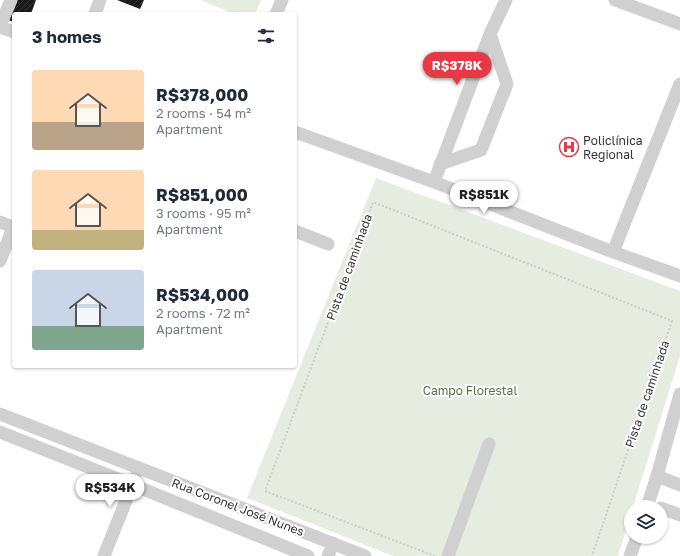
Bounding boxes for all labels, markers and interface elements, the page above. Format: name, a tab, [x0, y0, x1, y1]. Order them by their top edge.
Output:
icon: filters	[255, 25, 277, 47]
text: 3 homes	[32, 26, 102, 47]
pin: R$378K	[424, 52, 490, 86]
text: R$378K	[432, 57, 482, 73]
text: R$378,000	[156, 84, 248, 105]
icon: home	[64, 86, 112, 134]
text: 2 rooms · 54 m²	[156, 105, 251, 121]
text: Apartment	[156, 121, 223, 137]
place label: Policlínica Regional	[583, 133, 643, 162]
hospital icon: Policlínica Regional	[558, 136, 580, 158]
pin: R$851K	[451, 181, 517, 215]
text: R$851,000	[156, 184, 248, 205]
icon: home	[64, 186, 112, 234]
text: R$851K	[459, 186, 509, 202]
text: 3 rooms · 95 m²	[156, 205, 251, 221]
street label: Pista de caminhada	[323, 212, 375, 322]
text: Apartment	[156, 221, 223, 237]
text: R$534,000	[156, 284, 249, 305]
icon: home	[64, 286, 112, 334]
text: 2 rooms · 72 m²	[156, 305, 250, 321]
text: Apartment	[156, 321, 223, 337]
street label: Pista de caminhada	[622, 339, 672, 449]
park label: Campo Florestal	[423, 383, 517, 398]
pin: R$534K	[77, 474, 143, 508]
street label: Rua Coronel José Nunes	[170, 475, 306, 539]
text: R$534K	[84, 479, 136, 495]
map controls	[624, 500, 668, 544]
button: layers	[624, 500, 668, 544]

